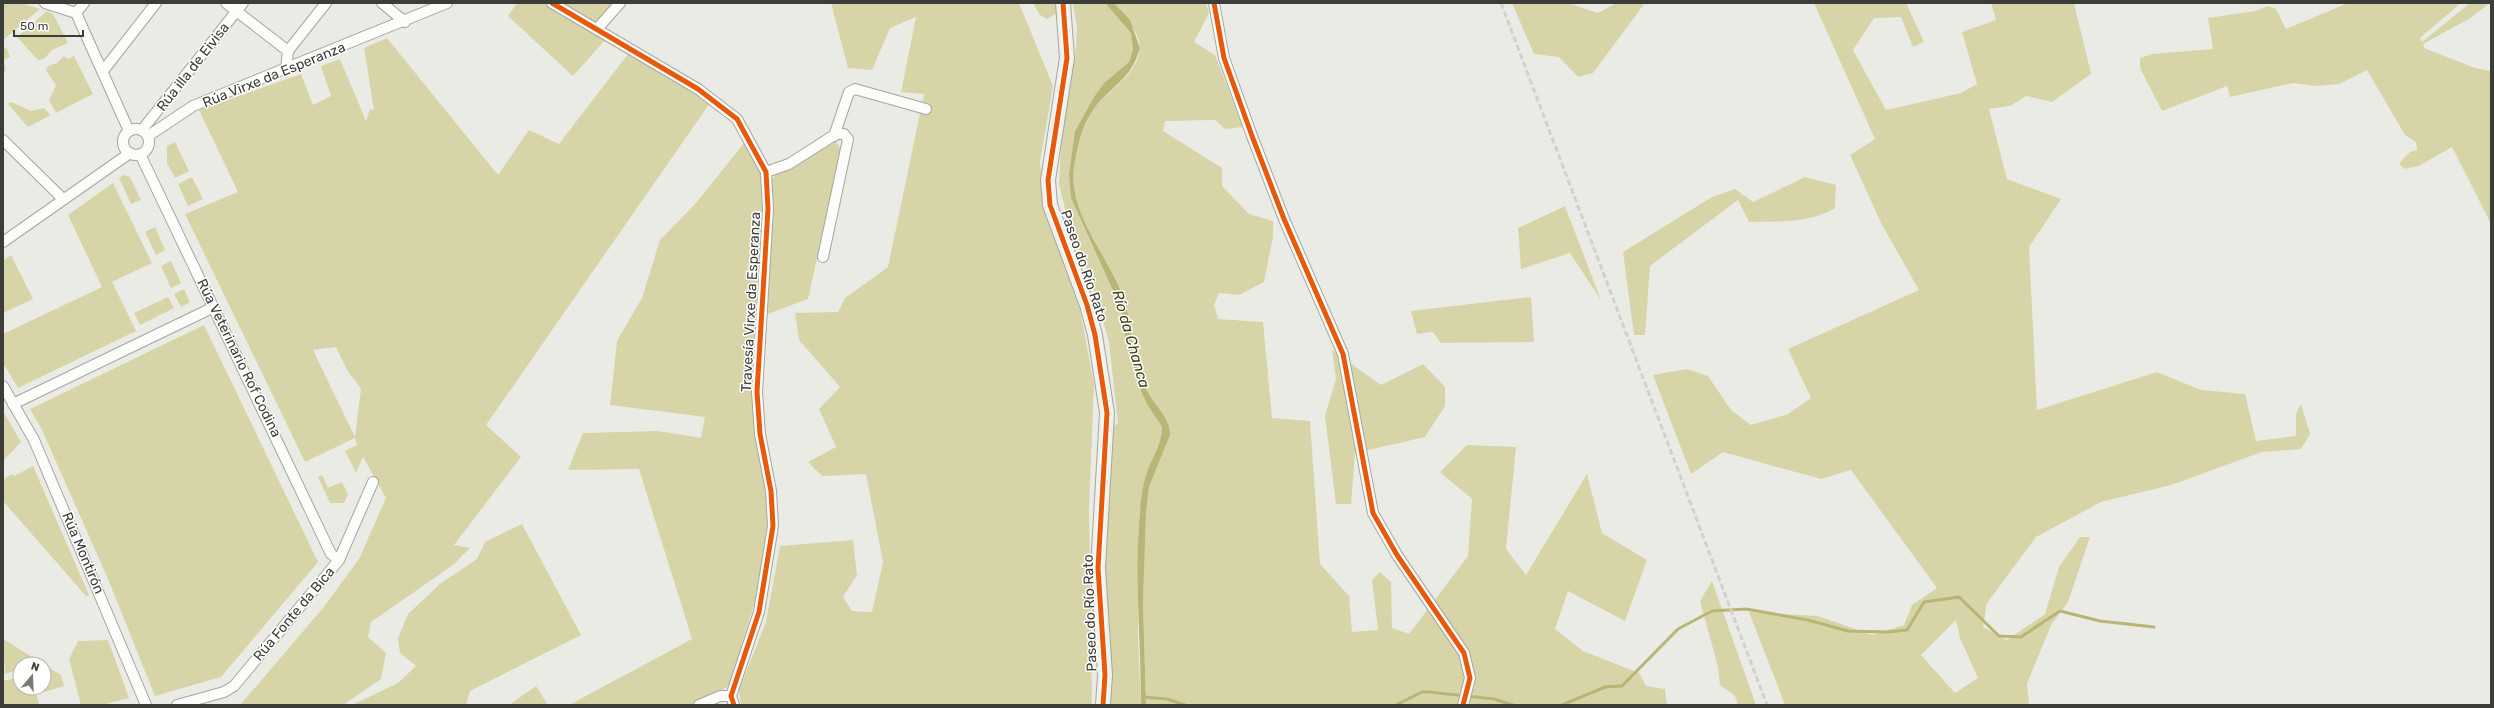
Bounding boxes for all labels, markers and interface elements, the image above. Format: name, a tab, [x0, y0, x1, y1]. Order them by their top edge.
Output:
scale bar	[14, 12, 83, 38]
text: 50 m	[20, 19, 48, 33]
street label: Rúa illa de Eivisa	[153, 19, 233, 115]
street label: Rúa Virxe da Esperanza	[200, 39, 348, 111]
street label: Paseo do Río Rato	[1057, 208, 1111, 324]
street label: Travesía Virxe da Esperanza	[738, 211, 764, 393]
street label: Rúa Veterinario Rof Codina	[193, 276, 285, 440]
water label: Río da Chanca	[1108, 288, 1154, 390]
street label: Rúa Montirón	[58, 510, 108, 596]
street label: Paseo do Río Rato	[1079, 554, 1101, 672]
street label: Rúa Fonte da Bica	[250, 563, 338, 665]
north arrow	[12, 656, 52, 696]
text: N	[29, 660, 41, 674]

